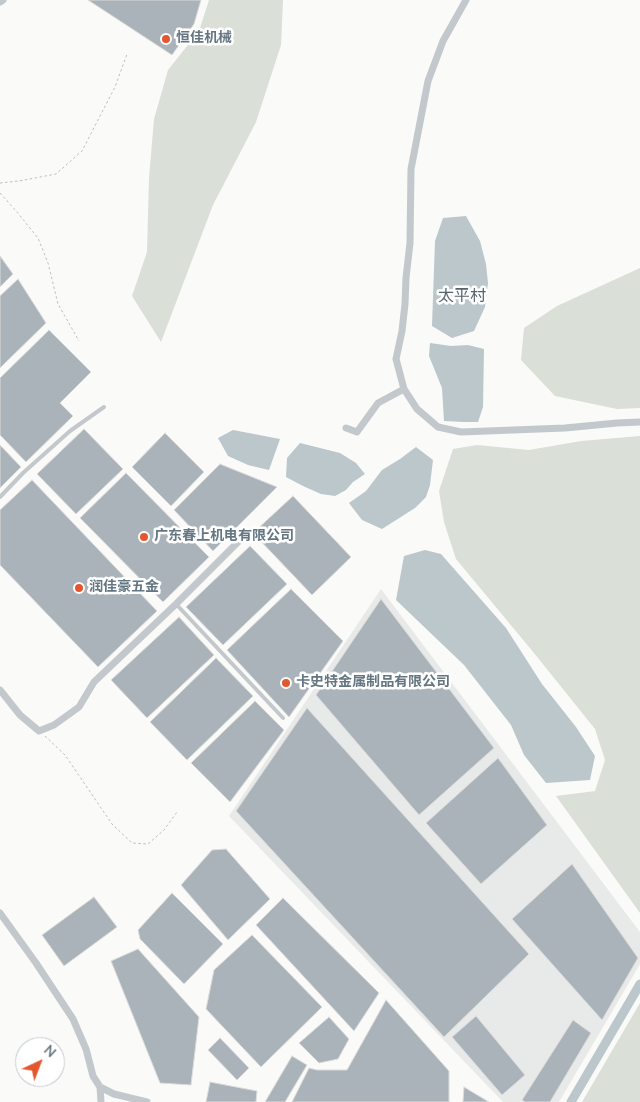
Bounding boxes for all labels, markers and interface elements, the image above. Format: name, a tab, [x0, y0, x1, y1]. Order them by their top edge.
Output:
place label: 恒佳机械	[176, 31, 232, 47]
marker: 恒佳机械	[160, 33, 172, 45]
district label: 太平村	[438, 287, 486, 307]
place label: 广东春上机电有限公司	[154, 529, 294, 545]
marker: 广东春上机电有限公司	[138, 531, 150, 543]
place label: 润佳豪五金	[89, 580, 159, 596]
marker: 润佳豪五金	[73, 582, 85, 594]
place label: 卡史特金属制品有限公司	[296, 675, 450, 691]
marker: 卡史特金属制品有限公司	[280, 677, 292, 689]
north arrow	[15, 1037, 65, 1087]
text: N	[40, 1041, 60, 1062]

